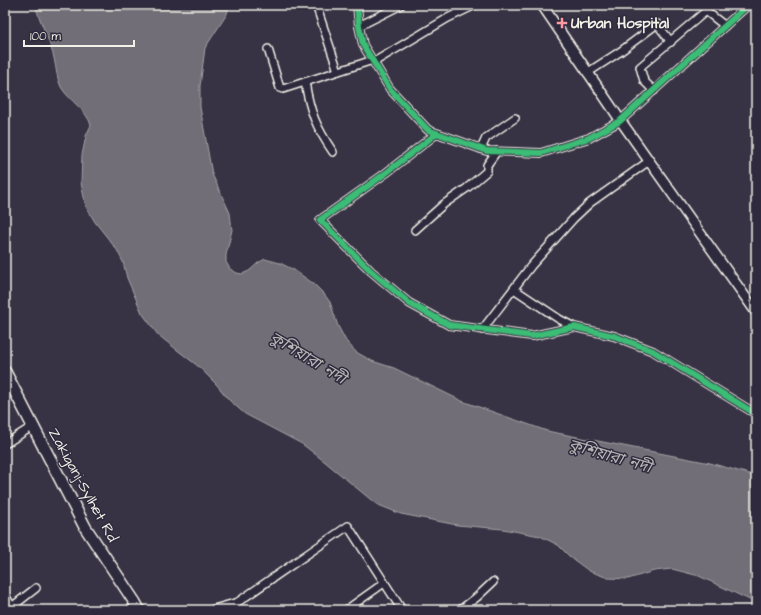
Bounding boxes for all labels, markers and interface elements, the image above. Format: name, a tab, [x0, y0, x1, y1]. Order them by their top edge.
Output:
place label: Urban Hospital	[571, 13, 670, 34]
marker: Urban Hospital	[556, 17, 568, 29]
scale bar	[24, 22, 134, 48]
text: 100 m	[30, 28, 61, 45]
water label: কুশিয়ারা নদী	[266, 327, 353, 391]
street label: Zakiganj-Sylhet Rd	[42, 424, 123, 547]
water label: কুশিয়ারা নদী	[566, 434, 657, 479]

